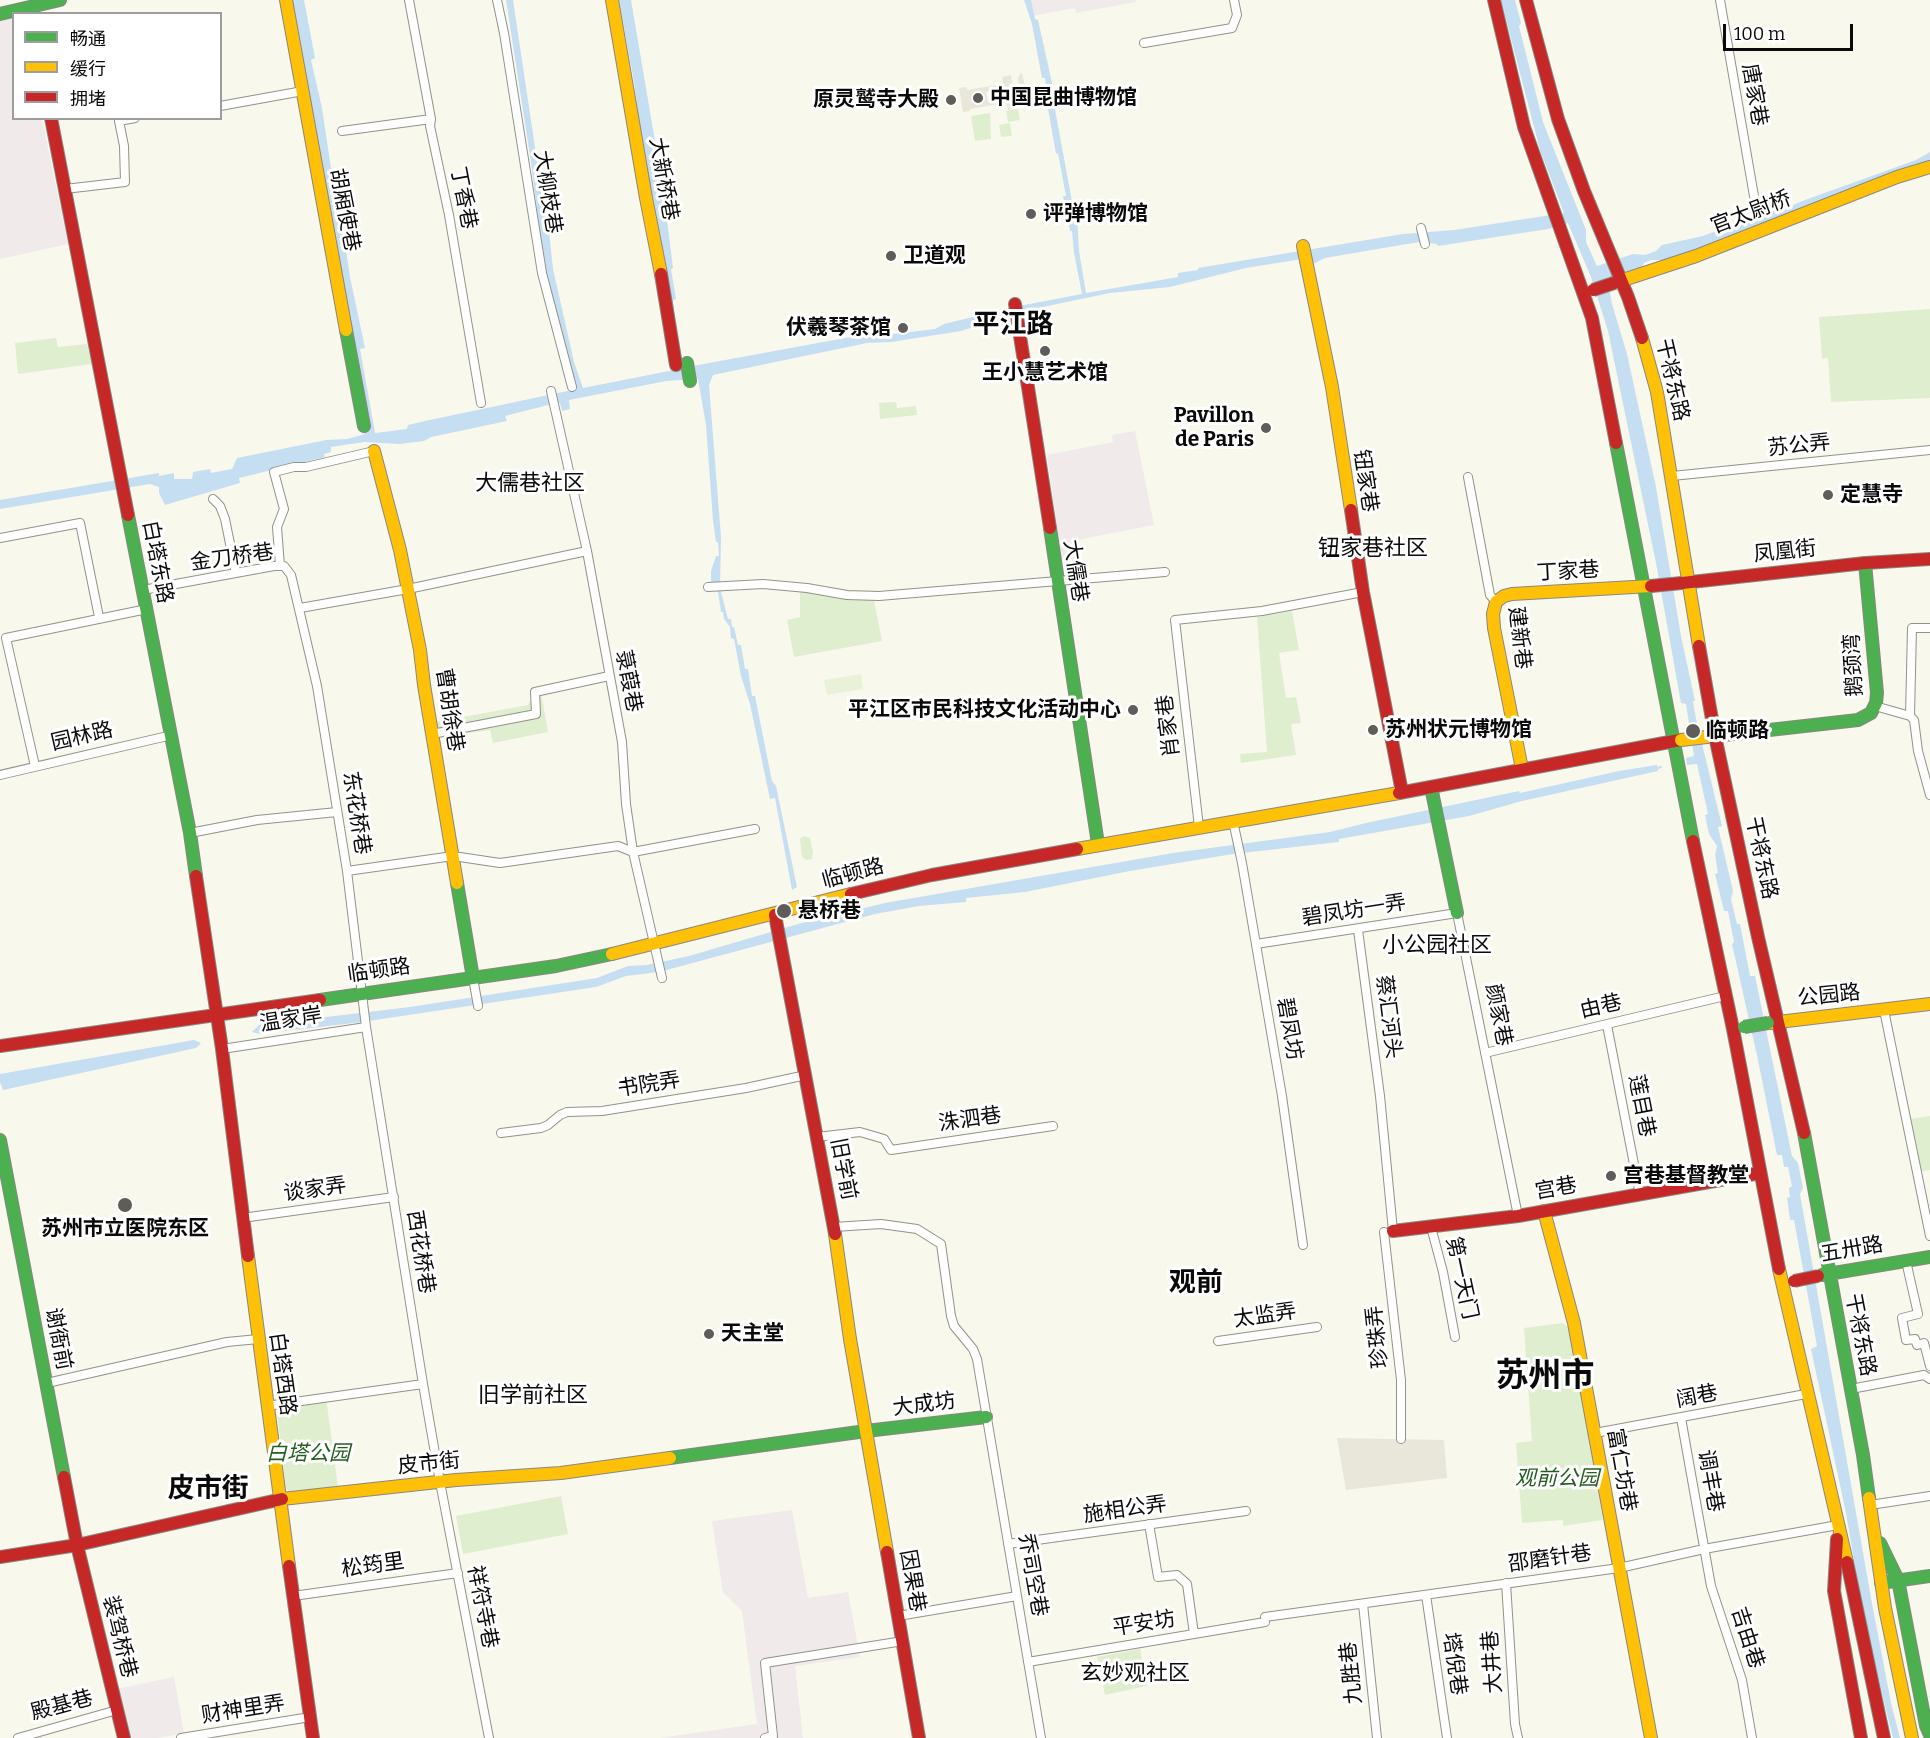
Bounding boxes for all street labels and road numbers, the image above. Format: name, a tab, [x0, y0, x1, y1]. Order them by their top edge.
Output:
street label: 唐家巷	[1736, 62, 1772, 128]
street label: 大新桥巷	[643, 135, 683, 223]
street label: 大柳枝巷	[528, 149, 566, 235]
street label: 丁香巷	[445, 165, 481, 231]
street label: 胡厢使巷	[324, 166, 364, 254]
street label: 官太尉桥	[1707, 186, 1795, 240]
street label: 干将东路	[1650, 336, 1694, 424]
street label: 苏公弄	[1766, 430, 1832, 462]
street label: 钮家巷	[1348, 448, 1382, 514]
street label: 白塔东路	[137, 518, 177, 606]
street label: 凤凰街	[1752, 536, 1818, 568]
street label: 大儒巷	[1058, 538, 1092, 604]
street label: 金刀桥巷	[189, 540, 275, 576]
street label: 丁家巷	[1536, 558, 1600, 586]
street label: 建新巷	[1503, 605, 1535, 671]
street label: 鹅颈湾	[1840, 633, 1868, 697]
street label: 菉葭巷	[610, 648, 646, 714]
street label: 曹胡徐巷	[430, 667, 468, 753]
street label: 肖家巷	[1153, 693, 1185, 759]
street label: 园林路	[48, 718, 116, 756]
street label: 东花桥巷	[337, 770, 375, 856]
street label: 干将东路	[1740, 814, 1782, 902]
street label: 临顿路	[819, 854, 887, 894]
street label: 碧凤坊一弄	[1300, 890, 1408, 932]
street label: 临顿路	[346, 954, 412, 988]
street label: 蔡汇河头	[1370, 974, 1406, 1060]
street label: 公园路	[1796, 980, 1862, 1012]
street label: 颜家巷	[1480, 982, 1516, 1048]
street label: 由巷	[1578, 990, 1624, 1024]
street label: 碧凤坊	[1271, 996, 1307, 1062]
street label: 温家岸	[258, 1003, 324, 1037]
street label: 书院弄	[616, 1068, 682, 1102]
street label: 莲目巷	[1623, 1073, 1659, 1139]
street label: 洙泗巷	[937, 1103, 1003, 1137]
street label: 旧学前	[825, 1136, 861, 1202]
street label: 谈家弄	[282, 1173, 348, 1207]
street label: 宫巷	[1533, 1173, 1579, 1205]
street label: 西花桥巷	[401, 1209, 439, 1295]
street label: 五卅路	[1819, 1232, 1885, 1268]
street label: 第一天门	[1440, 1234, 1482, 1322]
street label: 干将东路	[1840, 1291, 1880, 1379]
street label: 太监弄	[1232, 1299, 1298, 1333]
street label: 珍珠弄	[1362, 1304, 1394, 1370]
street label: 谢衙前	[40, 1306, 76, 1372]
street label: 白塔西路	[264, 1331, 300, 1417]
street label: 阔巷	[1674, 1381, 1720, 1413]
street label: 大成坊	[891, 1389, 957, 1421]
street label: 富仁坊巷	[1601, 1426, 1641, 1514]
street label: 皮市街	[396, 1448, 462, 1480]
street label: 调丰巷	[1692, 1448, 1728, 1514]
street label: 施相公弄	[1082, 1492, 1168, 1528]
street label: 乔司空巷	[1012, 1531, 1052, 1619]
street label: 邵磨针巷	[1507, 1541, 1593, 1577]
street label: 因果巷	[894, 1548, 930, 1614]
street label: 松筠里	[340, 1549, 406, 1583]
street label: 祥符寺巷	[462, 1563, 502, 1651]
street label: 装驾桥巷	[97, 1593, 141, 1681]
street label: 吉由巷	[1725, 1604, 1769, 1672]
street label: 平安坊	[1111, 1607, 1177, 1641]
street label: 大井巷	[1478, 1630, 1508, 1694]
street label: 塔倪巷	[1437, 1631, 1471, 1697]
street label: 九胜巷	[1336, 1640, 1368, 1706]
street label: 殿基巷	[28, 1686, 96, 1726]
street label: 财神里弄	[200, 1691, 286, 1729]

